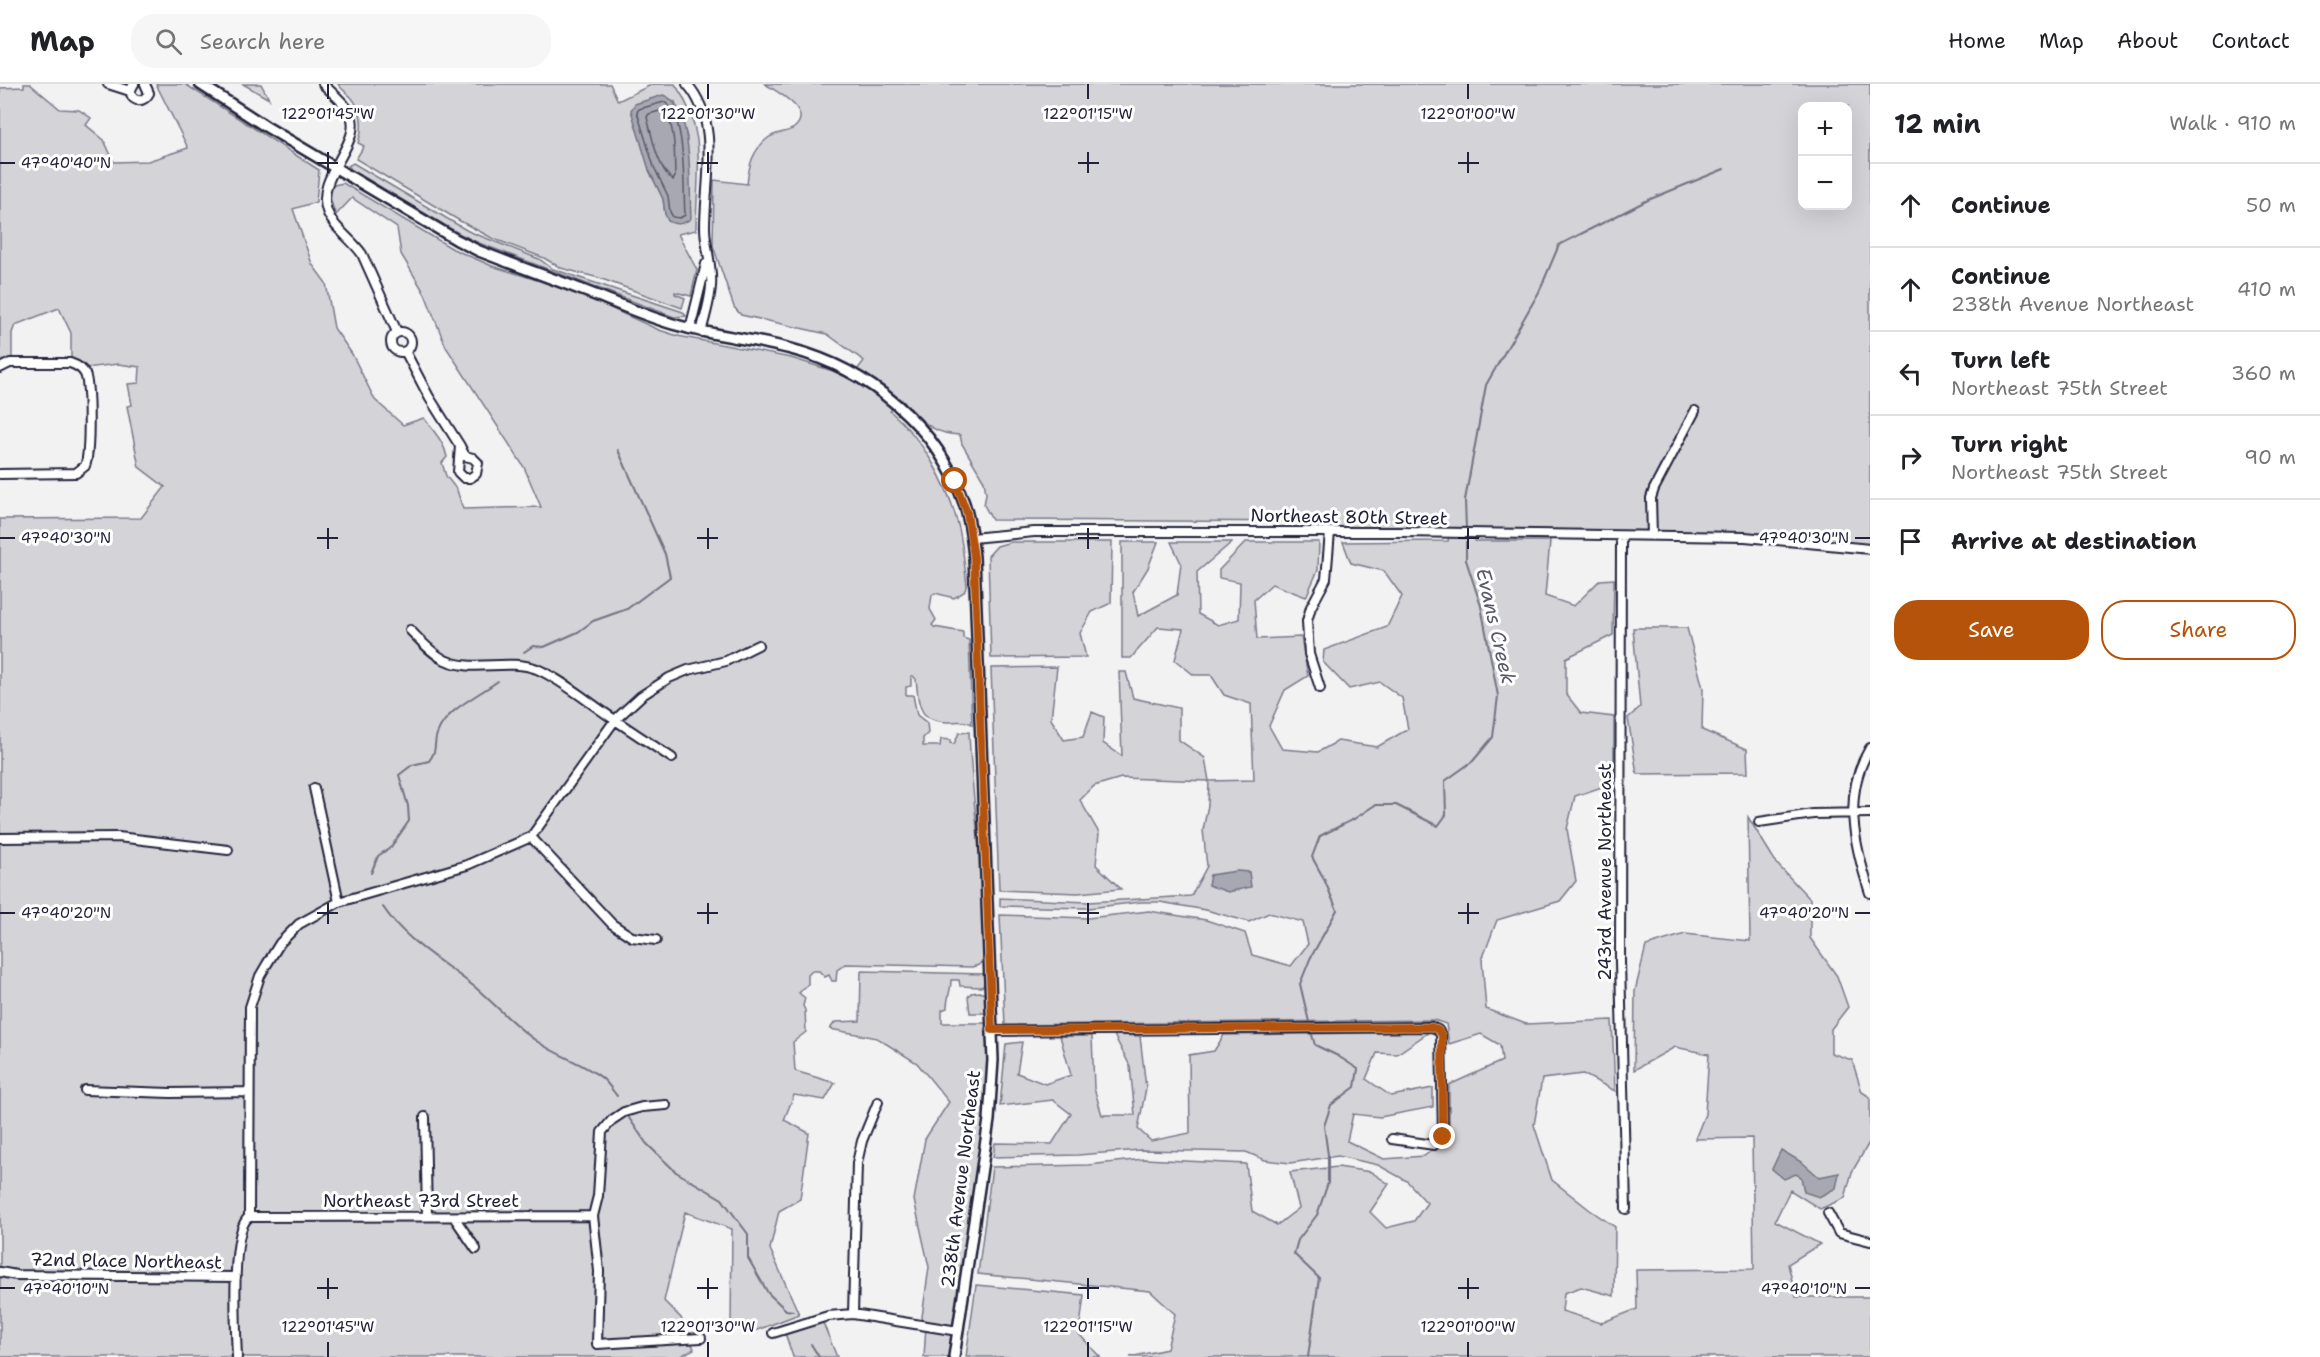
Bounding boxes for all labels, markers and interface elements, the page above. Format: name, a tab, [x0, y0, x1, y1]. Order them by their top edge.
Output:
search box	[131, 14, 551, 68]
text: Map	[30, 22, 95, 60]
icon: search	[152, 25, 185, 58]
text: Search here	[200, 27, 325, 56]
text: Home	[1948, 27, 2006, 55]
text: Map	[2039, 27, 2084, 55]
text: About	[2117, 27, 2178, 55]
text: Contact	[2211, 27, 2290, 55]
map controls	[1798, 102, 1852, 210]
button: +	[1798, 102, 1852, 156]
text: 122°01'45"W	[282, 104, 374, 124]
text: 122°01'30"W	[661, 104, 755, 124]
text: 122°01'15"W	[1043, 104, 1133, 124]
text: 122°01'00"W	[1420, 104, 1516, 124]
text: 12 min	[1894, 106, 1981, 141]
text: Walk · 910 m	[2169, 110, 2296, 136]
text: 47°40'40"N	[21, 153, 111, 173]
button: −	[1798, 156, 1852, 210]
icon: ahead	[1894, 189, 1927, 222]
text: Continue	[1951, 191, 2051, 220]
text: 50 m	[2246, 192, 2296, 218]
text: Continue	[1951, 262, 2051, 291]
icon: ahead	[1894, 273, 1927, 306]
text: 410 m	[2237, 276, 2296, 302]
text: 238th Avenue Northeast	[1951, 291, 2194, 317]
text: Turn left	[1951, 346, 2050, 375]
icon: left	[1894, 357, 1927, 390]
text: 360 m	[2231, 360, 2296, 386]
text: Northeast 75th Street	[1951, 375, 2168, 401]
text: Turn right	[1951, 430, 2068, 459]
icon: right	[1894, 441, 1927, 474]
text: 90 m	[2244, 444, 2296, 470]
text: Northeast 75th Street	[1951, 459, 2168, 485]
route start	[941, 467, 967, 493]
street label: Northeast 80th Street	[1250, 503, 1448, 531]
icon: arrive	[1894, 525, 1927, 558]
text: Arrive at destination	[1951, 527, 2197, 556]
text: 47°40'30"N	[21, 528, 111, 548]
text: 47°40'30"N	[1759, 528, 1849, 548]
water label: Evans Creek	[1470, 565, 1522, 687]
button: Save	[1894, 600, 2089, 660]
button: Share	[2101, 600, 2296, 660]
street label: 243rd Avenue Northeast	[1593, 763, 1617, 981]
text: 47°40'20"N	[21, 903, 111, 923]
text: 47°40'20"N	[1759, 903, 1849, 923]
street label: 238th Avenue Northeast	[936, 1069, 986, 1289]
route end	[1429, 1123, 1455, 1149]
street label: Northeast 73rd Street	[323, 1189, 519, 1213]
street label: 72nd Place Northeast	[30, 1247, 222, 1275]
text: 47°40'10"N	[23, 1279, 109, 1299]
text: 47°40'10"N	[1761, 1279, 1847, 1299]
text: 122°01'45"W	[282, 1317, 374, 1337]
text: 122°01'30"W	[661, 1317, 755, 1337]
text: 122°01'15"W	[1043, 1317, 1133, 1337]
text: 122°01'00"W	[1420, 1317, 1516, 1337]

